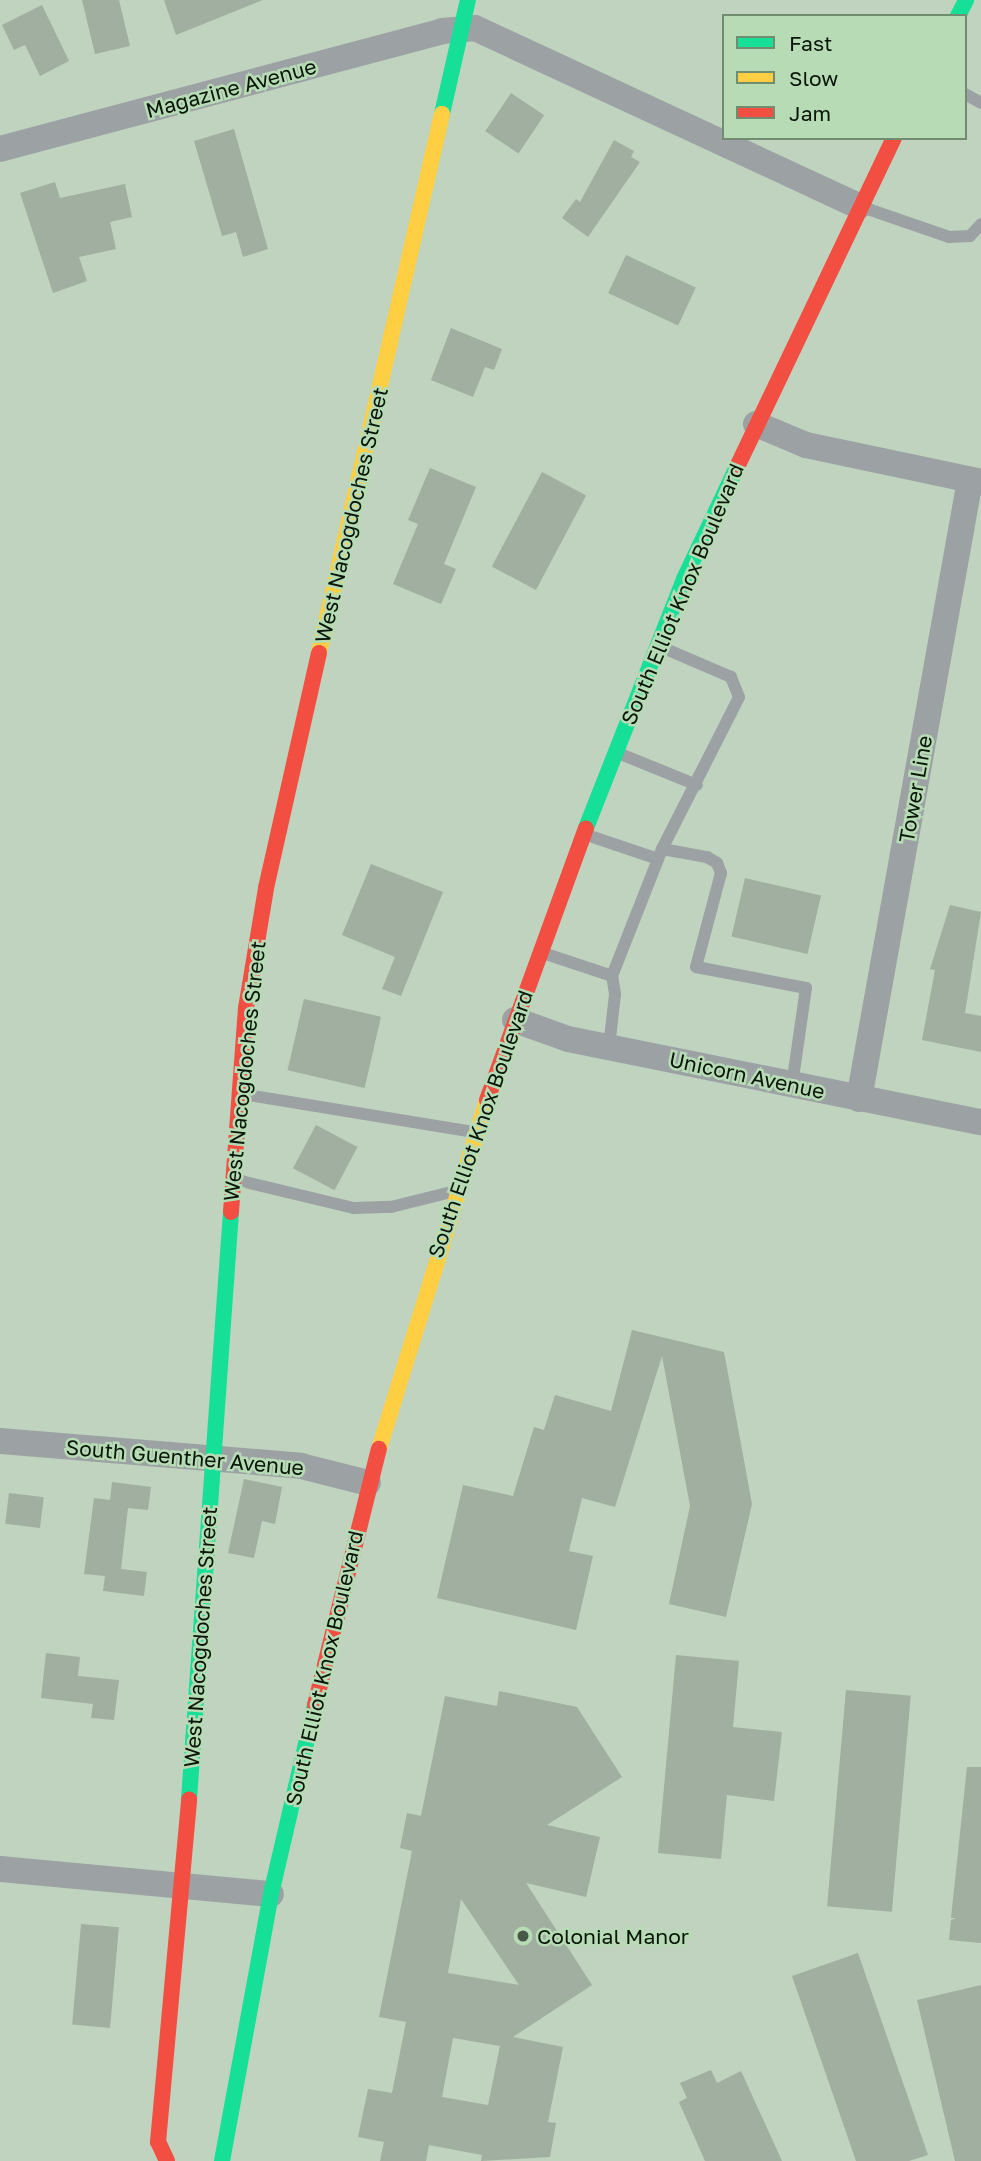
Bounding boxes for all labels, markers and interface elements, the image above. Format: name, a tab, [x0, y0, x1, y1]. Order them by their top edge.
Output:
legend	[722, 14, 967, 140]
text: Fast	[789, 30, 832, 56]
street label: Magazine Avenue	[143, 53, 319, 123]
text: Slow	[789, 65, 838, 91]
text: Jam	[789, 100, 831, 126]
street label: West Nacogdoches Street	[309, 385, 393, 645]
street label: South Elliot Knox Boulevard	[615, 460, 749, 728]
street label: Tower Line	[893, 733, 937, 845]
street label: West Nacogdoches Street	[218, 940, 270, 1202]
street label: South Elliot Knox Boulevard	[422, 987, 538, 1261]
street label: Unicorn Avenue	[667, 1046, 827, 1104]
street label: South Guenther Avenue	[65, 1434, 305, 1480]
street label: West Nacogdoches Street	[178, 1506, 222, 1768]
street label: South Elliot Knox Boulevard	[280, 1528, 368, 1808]
place label: Colonial Manor	[537, 1923, 689, 1949]
marker: Colonial Manor	[515, 1928, 531, 1944]

